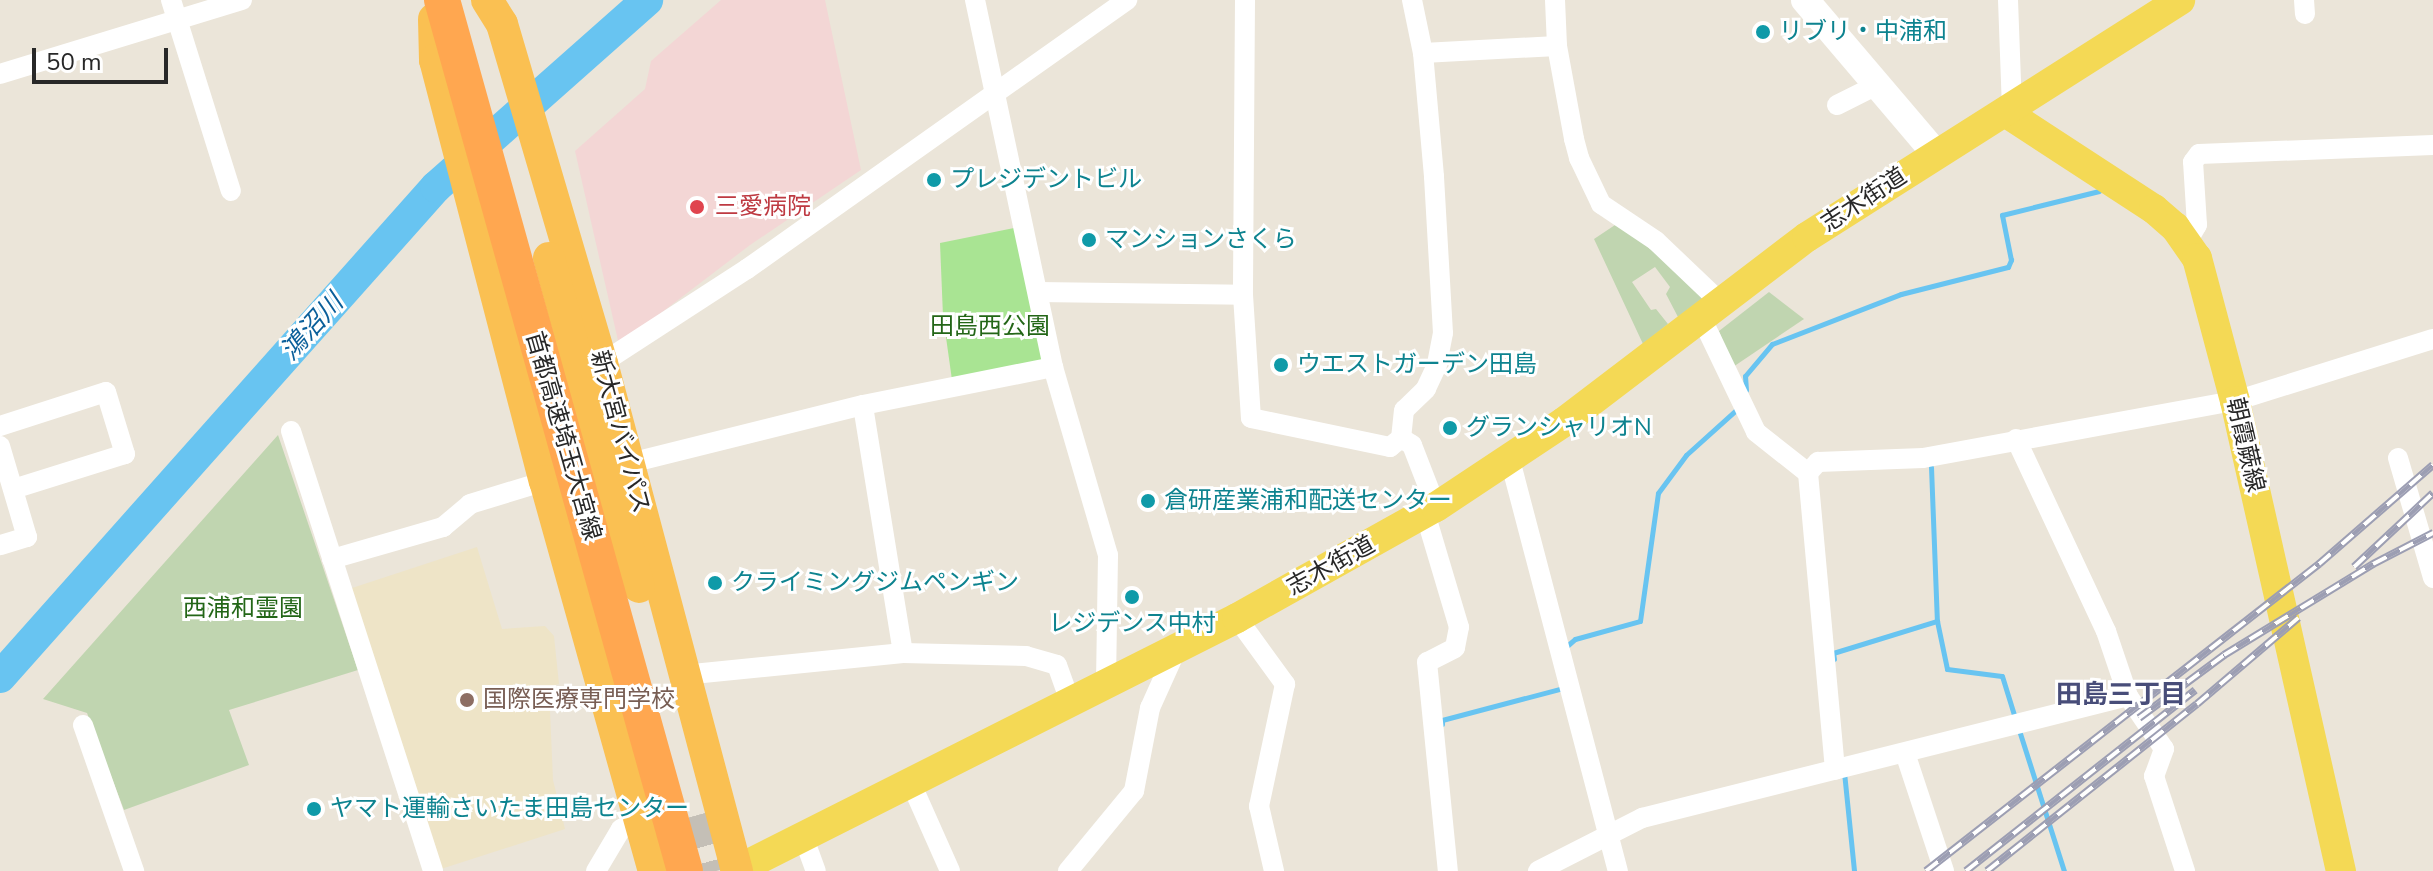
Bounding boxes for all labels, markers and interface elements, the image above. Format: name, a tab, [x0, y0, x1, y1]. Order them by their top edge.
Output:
place label: リブリ・中浦和	[1779, 18, 1947, 46]
marker: リブリ・中浦和	[1754, 23, 1772, 41]
scale bar	[36, 32, 172, 82]
text: 50 m	[46, 46, 102, 78]
street label: 志木街道	[1816, 162, 1912, 238]
place label: プレジデントビル	[950, 166, 1142, 194]
marker: プレジデントビル	[925, 171, 943, 189]
place label: 三愛病院	[715, 193, 811, 221]
marker: 三愛病院	[686, 196, 708, 218]
place label: マンションさくら	[1105, 226, 1297, 254]
marker: マンションさくら	[1080, 231, 1098, 249]
water label: 鴻沼川	[274, 288, 350, 366]
park label: 田島西公園	[930, 313, 1050, 341]
street label: 首都高速埼玉大宮線	[519, 328, 607, 544]
street label: 新大宮バイパス	[584, 347, 656, 517]
place label: ウエストガーデン田島	[1297, 351, 1537, 379]
marker: ウエストガーデン田島	[1272, 356, 1290, 374]
street label: 朝霞蕨線	[2220, 395, 2270, 495]
place label: グランシャリオN	[1466, 414, 1652, 442]
marker: グランシャリオN	[1441, 419, 1459, 437]
place label: 倉研産業浦和配送センター	[1164, 487, 1452, 515]
marker: 倉研産業浦和配送センター	[1139, 492, 1157, 510]
street label: 志木街道	[1282, 530, 1380, 602]
place label: クライミングジムペンギン	[731, 569, 1019, 597]
marker: クライミングジムペンギン	[706, 574, 724, 592]
marker: レジデンス中村	[1123, 588, 1141, 606]
park label: 西浦和霊園	[183, 595, 303, 623]
place label: レジデンス中村	[1048, 610, 1216, 638]
district label: 田島三丁目	[2056, 679, 2186, 711]
place label: 国際医療専門学校	[483, 686, 675, 714]
marker: 国際医療専門学校	[458, 691, 476, 709]
place label: ヤマト運輸さいたま田島センター	[330, 795, 690, 823]
marker: ヤマト運輸さいたま田島センター	[305, 800, 323, 818]

